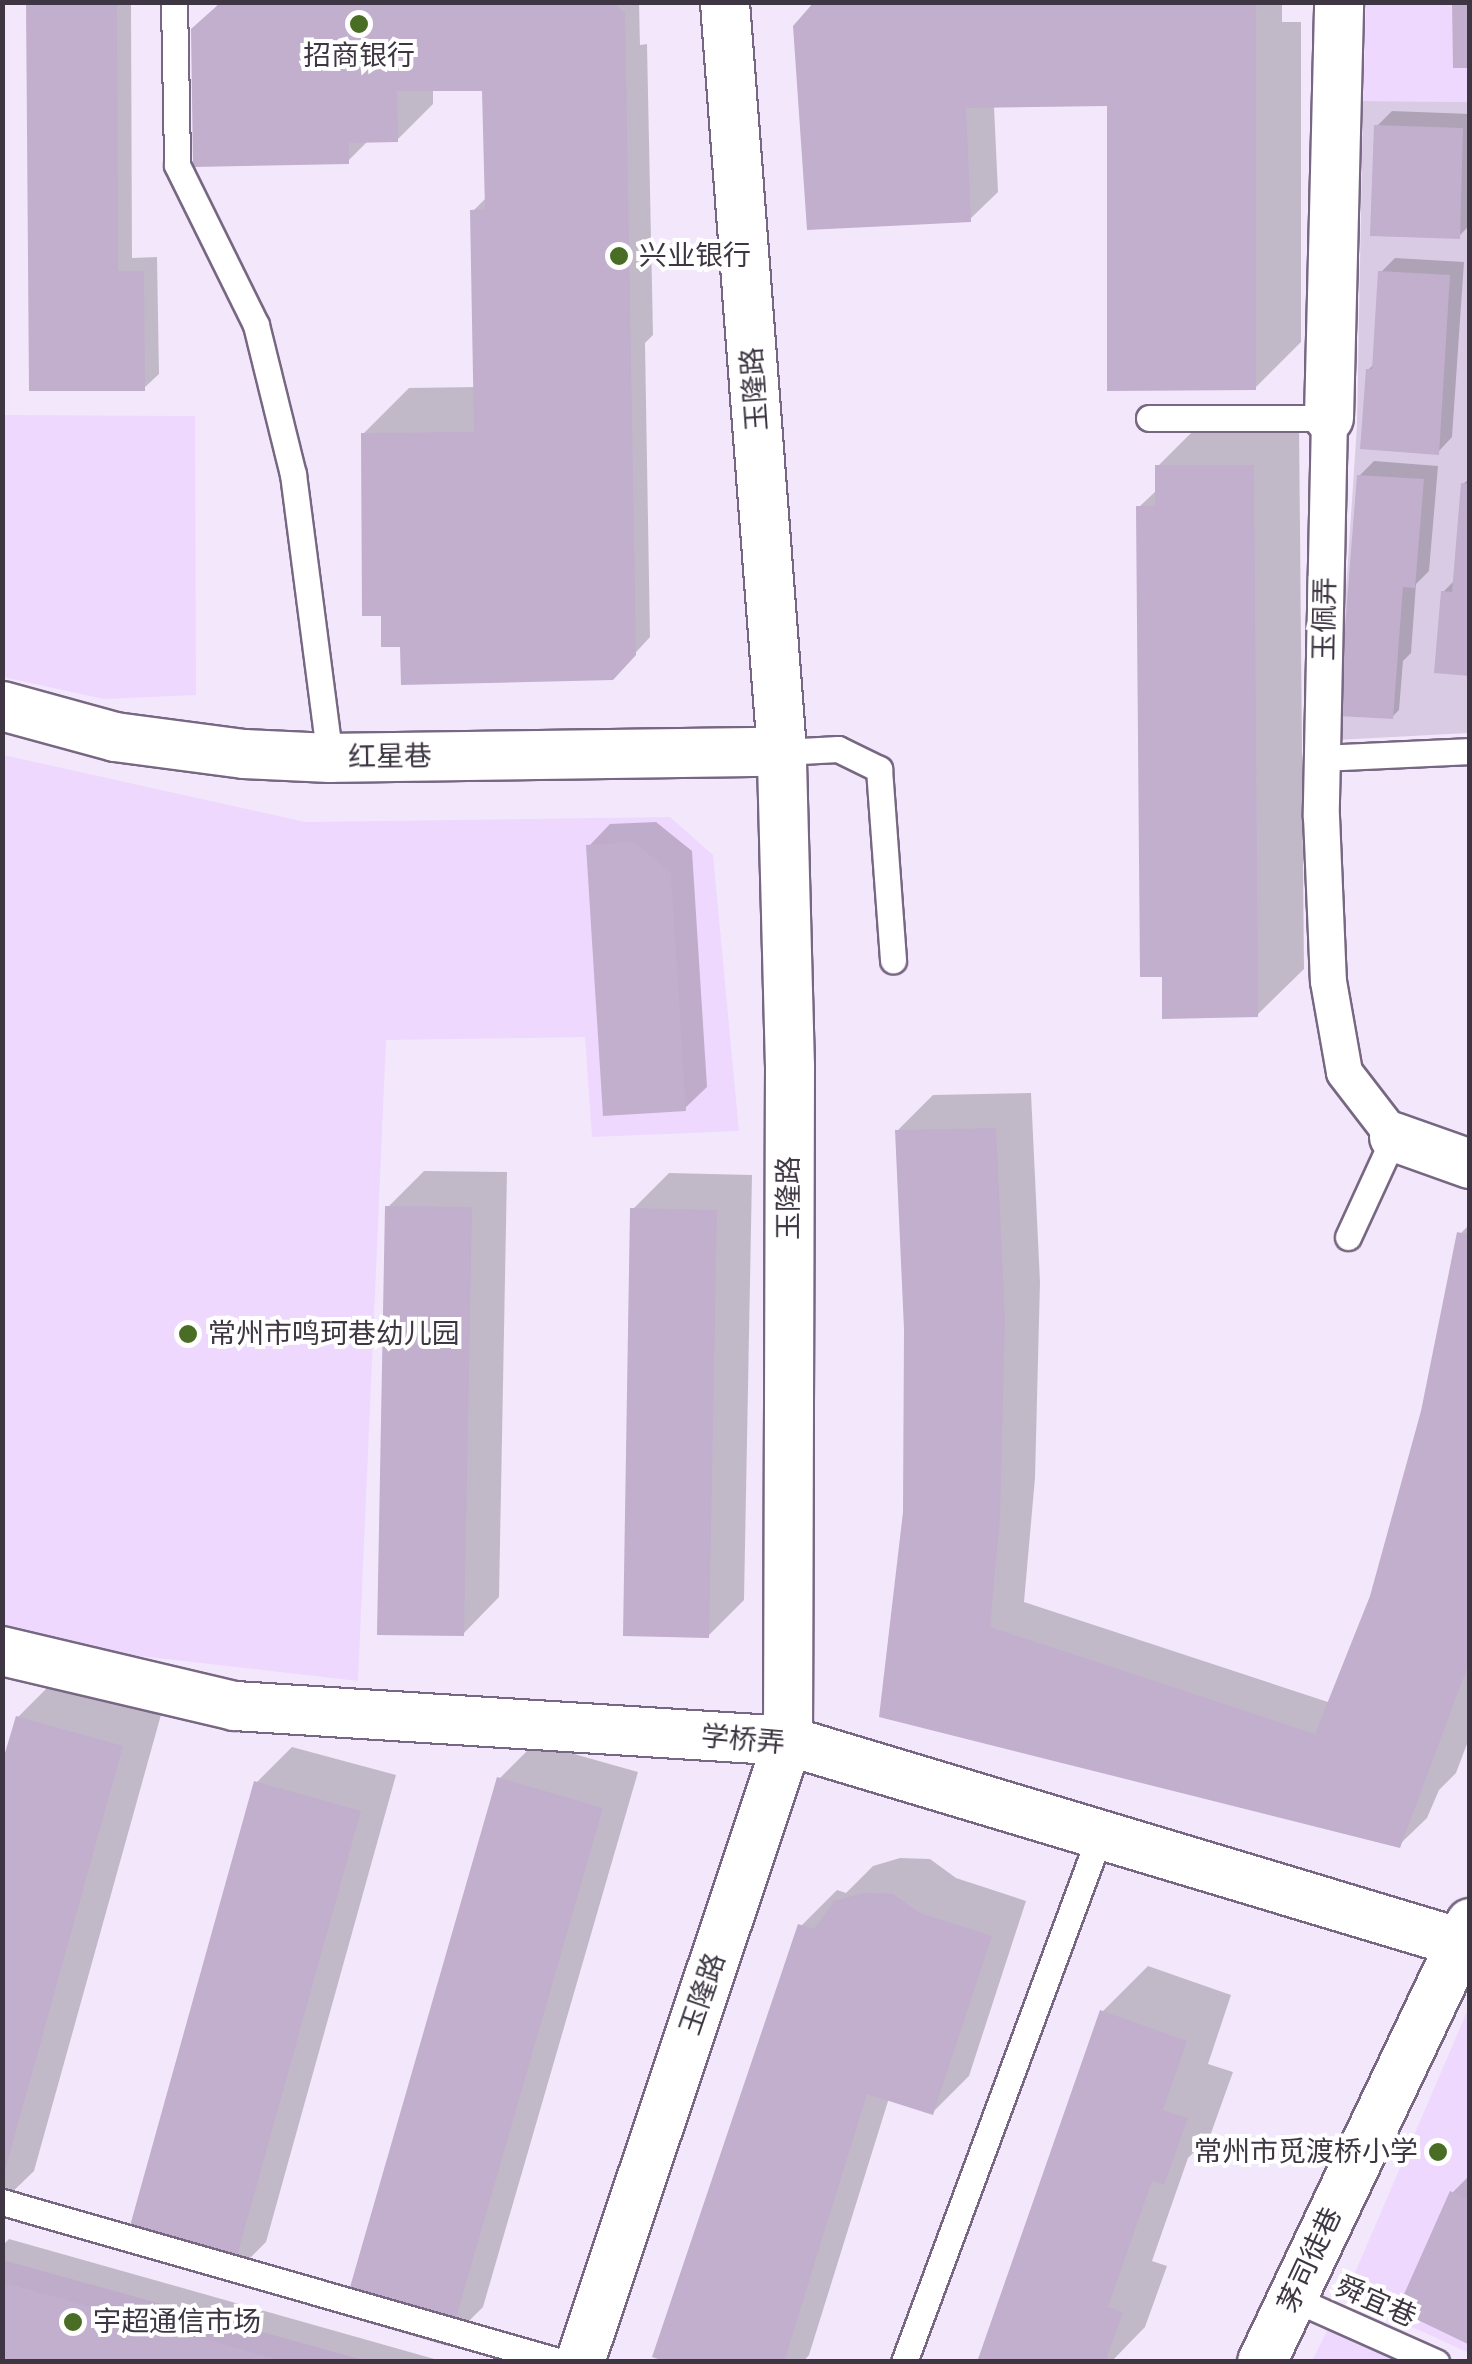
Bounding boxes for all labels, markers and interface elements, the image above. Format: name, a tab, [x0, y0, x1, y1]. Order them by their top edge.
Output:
marker: 招商银行	[348, 13, 370, 35]
place label: 招商银行	[303, 39, 415, 73]
place label: 兴业银行	[639, 239, 751, 273]
marker: 兴业银行	[608, 245, 630, 267]
street label: 玉隆路	[735, 346, 775, 432]
street label: 玉佩弄	[1307, 577, 1343, 661]
street label: 红星巷	[348, 739, 432, 775]
street label: 玉隆路	[772, 1156, 806, 1240]
place label: 常州市鸣珂巷幼儿园	[208, 1317, 460, 1351]
marker: 常州市鸣珂巷幼儿园	[177, 1323, 199, 1345]
street label: 学桥弄	[700, 1720, 786, 1760]
street label: 玉隆路	[673, 1949, 733, 2039]
place label: 常州市觅渡桥小学	[1194, 2135, 1418, 2169]
marker: 常州市觅渡桥小学	[1427, 2141, 1449, 2163]
street label: 茅司徒巷	[1271, 2202, 1349, 2318]
street label: 舜宜巷	[1331, 2270, 1421, 2334]
place label: 宇超通信市场	[93, 2305, 261, 2339]
marker: 宇超通信市场	[62, 2311, 84, 2333]

